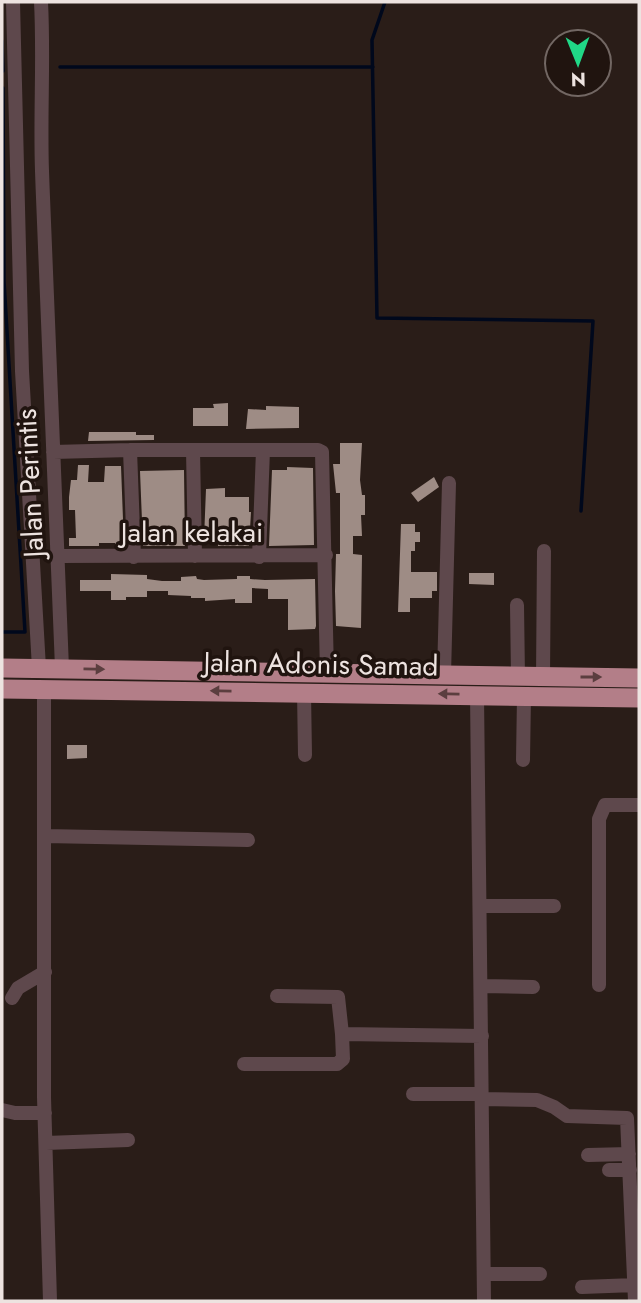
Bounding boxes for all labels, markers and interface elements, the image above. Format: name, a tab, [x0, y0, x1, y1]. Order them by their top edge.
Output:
north arrow	[543, 28, 613, 98]
text: N	[571, 66, 586, 93]
street label: Jalan Perintis	[6, 408, 55, 562]
street label: Jalan kelakai	[117, 512, 263, 553]
street label: Jalan Adonis Samad	[199, 641, 439, 687]
one-way arrow	[84, 663, 106, 675]
one-way arrow	[581, 672, 603, 683]
one-way arrow	[210, 685, 232, 697]
one-way arrow	[437, 689, 459, 700]

